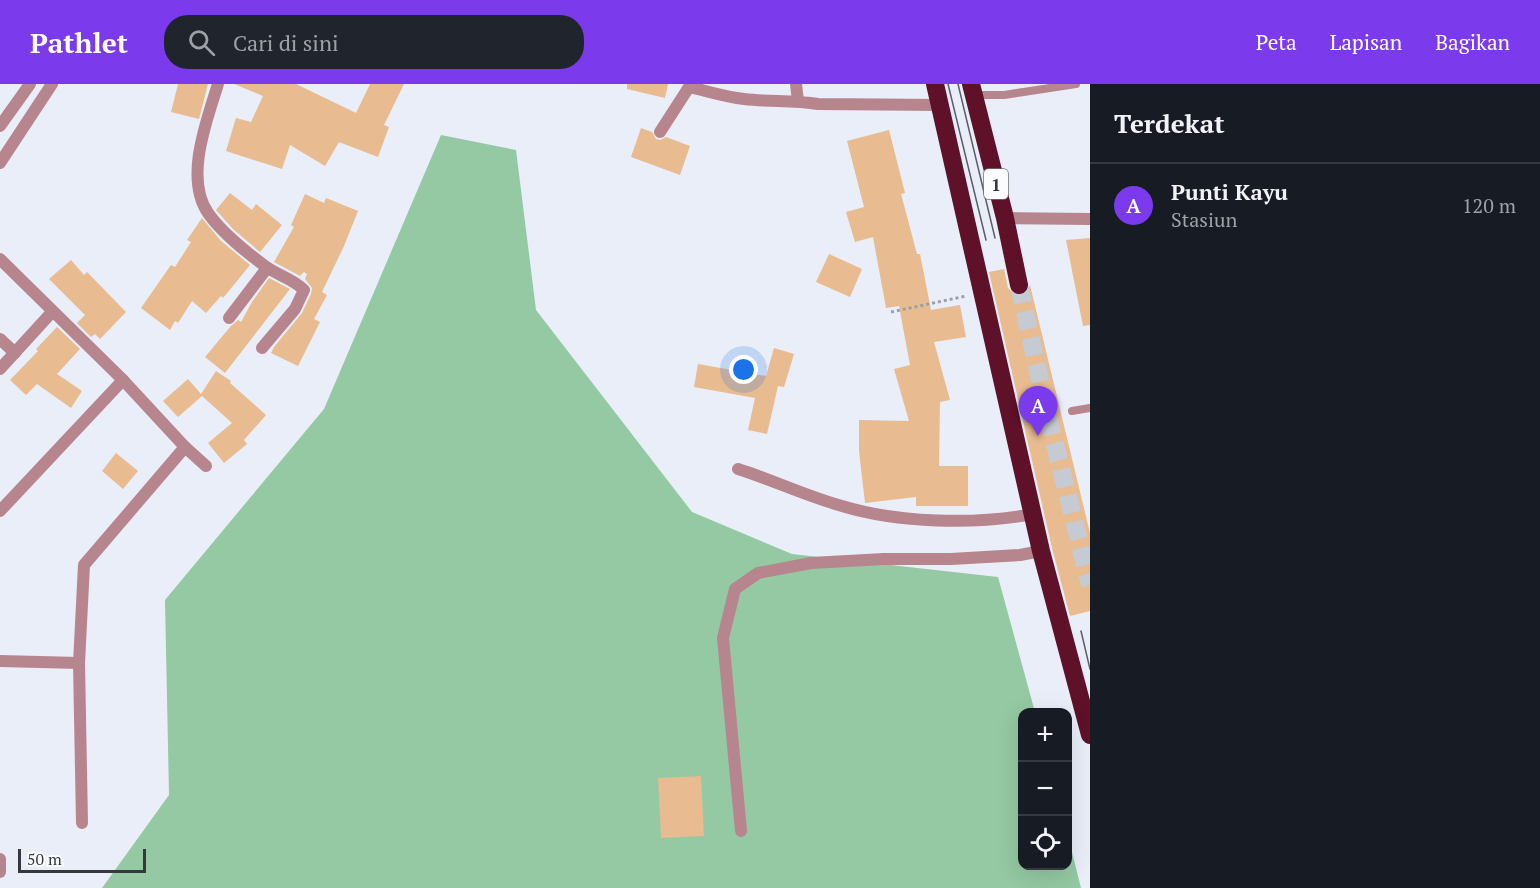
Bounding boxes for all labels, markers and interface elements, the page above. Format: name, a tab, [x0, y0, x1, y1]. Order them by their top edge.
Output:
search box	[164, 15, 584, 69]
text: Pathlet	[30, 24, 128, 61]
icon: search	[185, 26, 218, 59]
text: Cari di sini	[233, 28, 339, 57]
text: Peta	[1256, 28, 1297, 56]
text: Lapisan	[1330, 28, 1402, 56]
text: Bagikan	[1435, 28, 1510, 56]
text: Terdekat	[1114, 106, 1225, 140]
road number: 1	[984, 169, 1008, 199]
text: Punti Kayu	[1171, 177, 1288, 206]
text: A	[1126, 192, 1141, 219]
text: 120 m	[1462, 192, 1516, 219]
text: Stasiun	[1171, 206, 1237, 233]
your location	[729, 355, 758, 384]
pin: A	[1018, 386, 1058, 436]
map controls	[1018, 708, 1072, 870]
button: +	[1018, 708, 1072, 762]
button: −	[1018, 762, 1072, 816]
button: locate	[1018, 816, 1072, 870]
scale bar	[18, 846, 146, 874]
text: 50 m	[27, 848, 62, 870]

